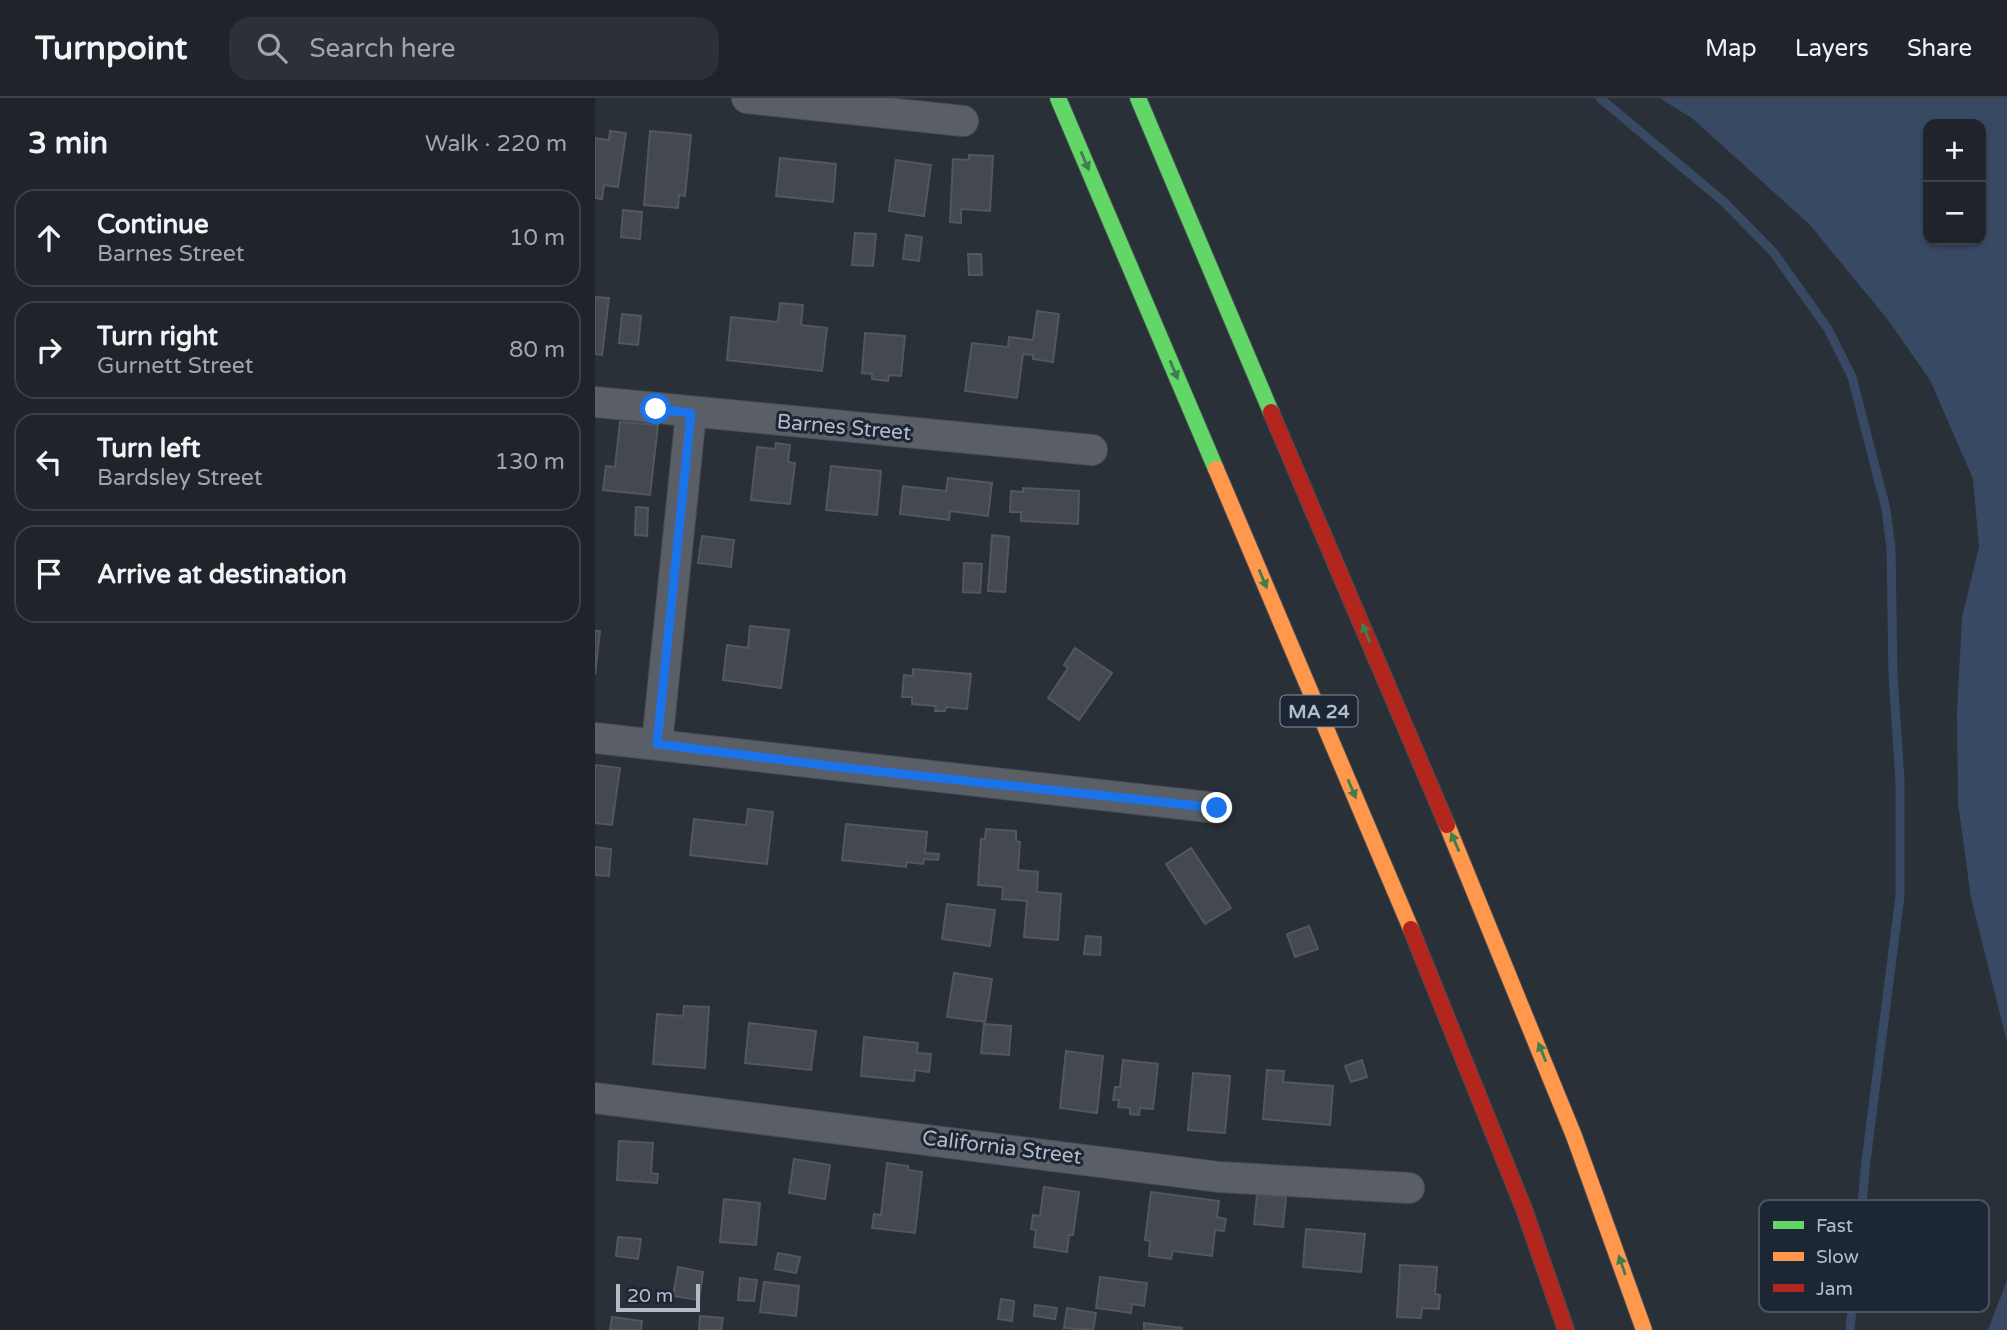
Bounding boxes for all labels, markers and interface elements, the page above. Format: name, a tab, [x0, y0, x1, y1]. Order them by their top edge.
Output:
search box	[229, 17, 719, 80]
text: Turnpoint	[35, 29, 187, 68]
icon: search	[253, 29, 291, 67]
text: Search here	[309, 33, 456, 64]
text: Map	[1705, 34, 1757, 63]
text: Layers	[1795, 34, 1869, 63]
text: Share	[1907, 34, 1972, 63]
map controls	[1923, 119, 1986, 245]
button: +	[1923, 119, 1986, 182]
text: 3 min	[28, 125, 108, 162]
text: Walk · 220 m	[425, 130, 567, 158]
one-way arrow	[1080, 150, 1091, 171]
button: −	[1923, 182, 1986, 245]
text: Continue	[97, 209, 209, 240]
icon: ahead	[30, 219, 68, 257]
text: 10 m	[509, 224, 565, 252]
text: Barnes Street	[97, 240, 244, 268]
text: Turn right	[97, 321, 218, 352]
icon: right	[30, 331, 68, 369]
text: 80 m	[509, 336, 565, 364]
text: Gurnett Street	[97, 352, 254, 380]
one-way arrow	[1168, 360, 1180, 380]
route start	[640, 393, 671, 424]
street label: Barnes Street	[776, 409, 912, 446]
text: Turn left	[97, 433, 200, 464]
icon: left	[30, 443, 68, 481]
text: 130 m	[495, 448, 565, 476]
text: Bardsley Street	[97, 464, 263, 492]
icon: arrive	[30, 555, 68, 593]
text: Arrive at destination	[97, 559, 347, 590]
one-way arrow	[1258, 569, 1269, 590]
one-way arrow	[1360, 622, 1371, 643]
road number: MA 24	[1281, 696, 1357, 726]
one-way arrow	[1347, 778, 1358, 799]
route end	[1201, 792, 1232, 823]
one-way arrow	[1449, 831, 1460, 852]
one-way arrow	[1536, 1042, 1547, 1063]
street label: California Street	[921, 1125, 1083, 1170]
legend	[1759, 1200, 1989, 1312]
text: Fast	[1816, 1215, 1853, 1237]
text: Slow	[1816, 1246, 1859, 1268]
one-way arrow	[1616, 1255, 1627, 1276]
text: Jam	[1816, 1278, 1853, 1300]
scale bar	[616, 1281, 700, 1313]
text: 20 m	[627, 1285, 673, 1307]

